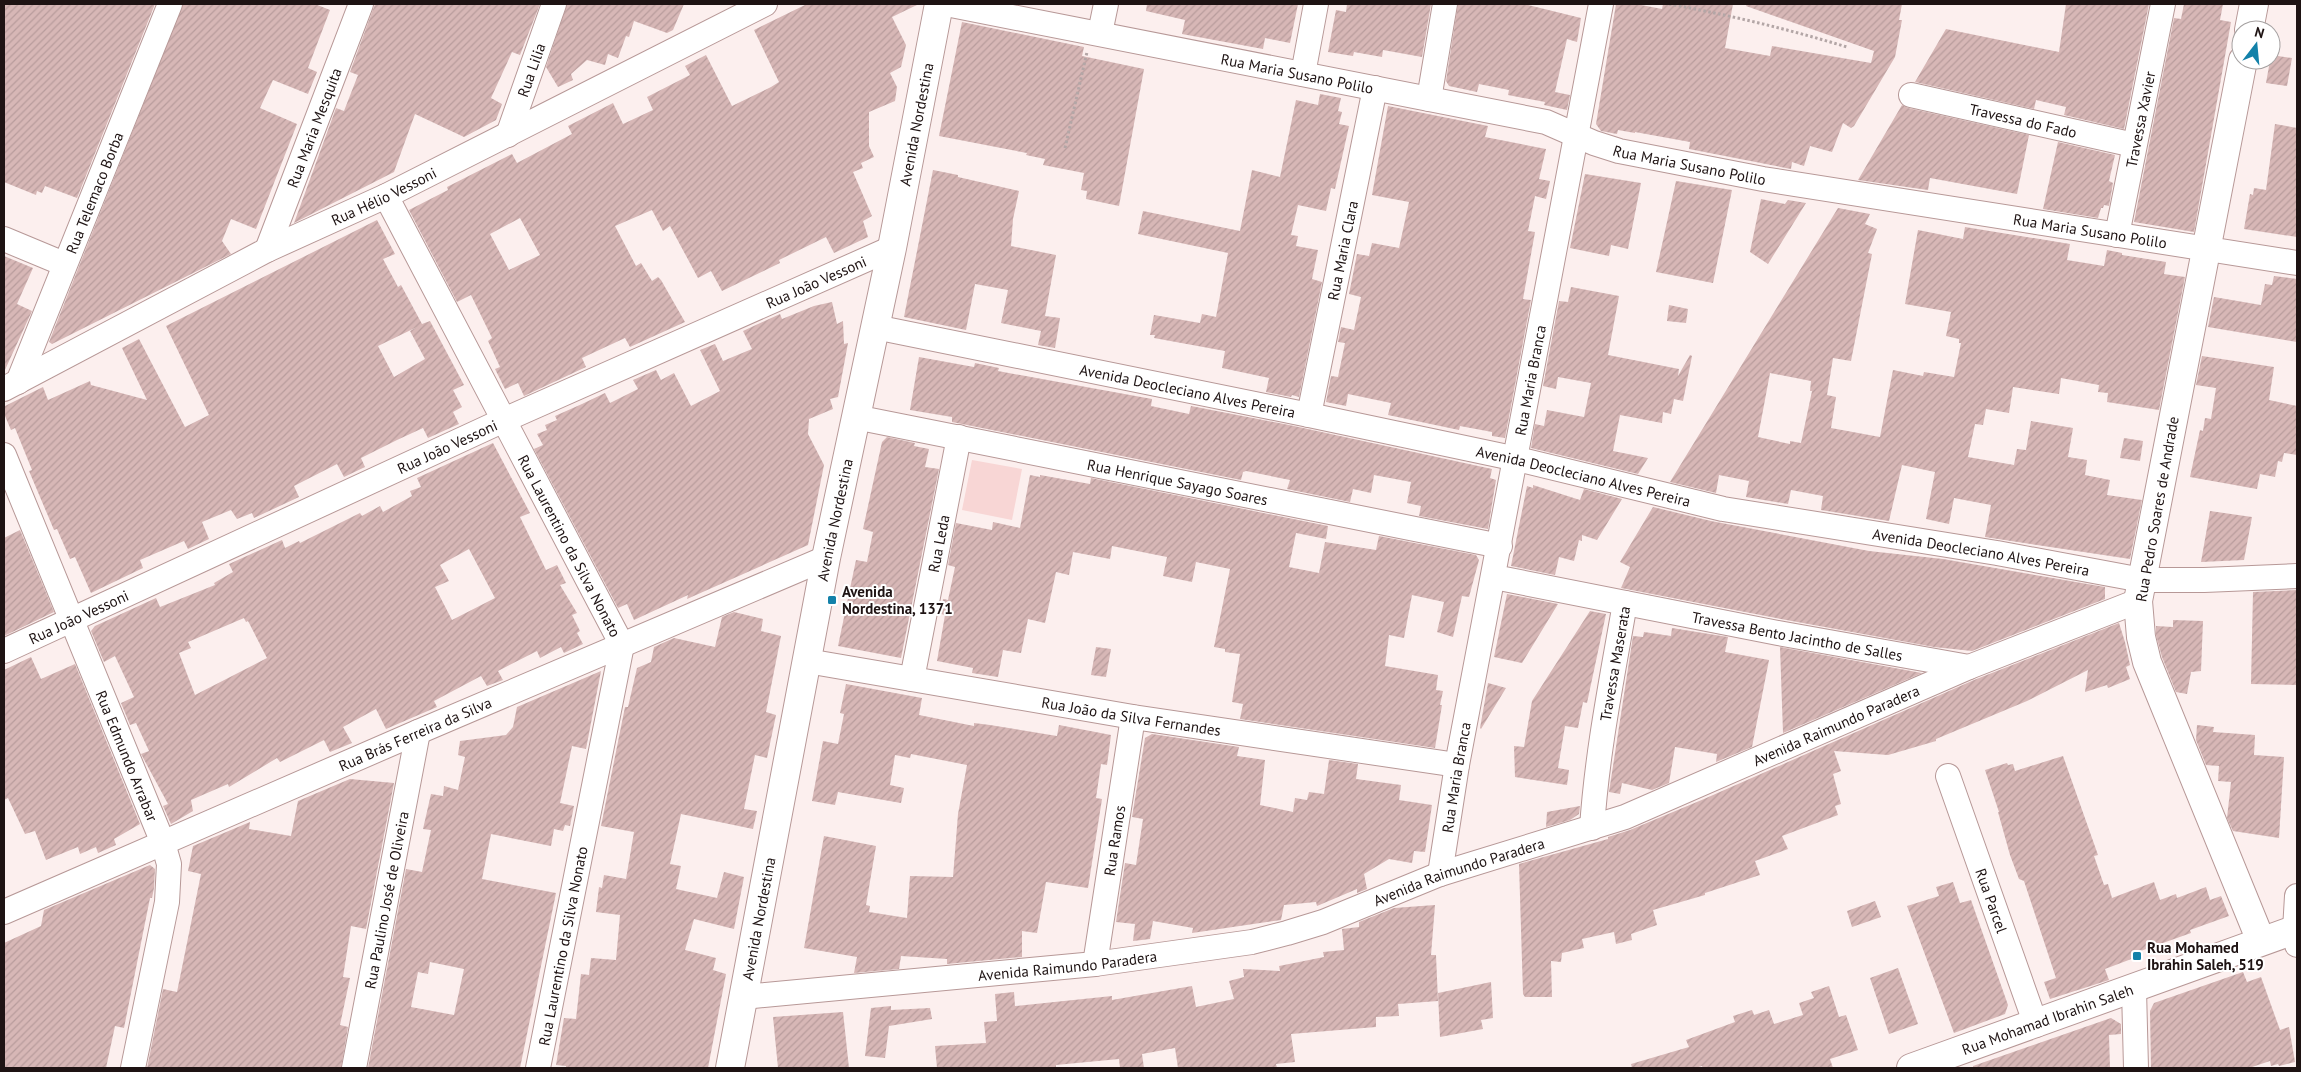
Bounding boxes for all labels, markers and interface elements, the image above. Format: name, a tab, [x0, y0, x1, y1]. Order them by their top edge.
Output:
north arrow	[2231, 20, 2281, 70]
text: N	[2253, 23, 2266, 42]
street label: Rua Lilia	[513, 40, 549, 99]
street label: Rua Maria Susano Polilo	[1219, 49, 1375, 97]
street label: Avenida Nordestina	[895, 61, 937, 187]
street label: Rua Maria Mesquita	[282, 65, 345, 190]
street label: Travessa Xavier	[2121, 69, 2159, 169]
street label: Travessa do Fado	[1968, 99, 2079, 141]
street label: Rua Telemaco Borba	[61, 129, 127, 256]
street label: Rua Maria Susano Polilo	[1611, 140, 1768, 189]
street label: Rua Hélio Vessoni	[328, 163, 439, 229]
street label: Rua Maria Clara	[1323, 199, 1362, 302]
street label: Rua Maria Susano Polilo	[2012, 209, 2168, 252]
street label: Rua João Vessoni	[763, 251, 869, 312]
street label: Rua Maria Branca	[1510, 323, 1550, 437]
street label: Avenida Deocleciano Alves Pereira	[1078, 359, 1297, 422]
street label: Rua João Vessoni	[394, 415, 500, 478]
street label: Rua Pedro Soares de Andrade	[2131, 415, 2183, 603]
street label: Avenida Deocleciano Alves Pereira	[1475, 441, 1693, 510]
street label: Rua Laurentino da Silva Nonato	[514, 451, 625, 640]
street label: Rua Henrique Sayago Soares	[1086, 454, 1270, 509]
street label: Avenida Nordestina	[812, 457, 856, 583]
street label: Rua Leda	[923, 513, 953, 574]
street label: Avenida Deocleciano Alves Pereira	[1871, 524, 2091, 580]
place label: Avenida Nordestina, 1371	[842, 582, 953, 618]
street label: Rua João Vessoni	[25, 585, 131, 648]
marker: Avenida Nordestina, 1371	[826, 594, 838, 606]
street label: Travessa Maserata	[1595, 605, 1634, 723]
street label: Travessa Bento Jacintho de Salles	[1690, 607, 1904, 665]
street label: Avenida Raimundo Paradera	[1750, 680, 1922, 770]
street label: Rua Edmundo Arrabar	[92, 687, 163, 824]
street label: Rua Brás Ferreira da Silva	[336, 692, 494, 775]
street label: Rua João da Silva Fernandes	[1040, 692, 1222, 739]
street label: Rua Maria Branca	[1437, 720, 1474, 834]
street label: Rua Ramos	[1099, 804, 1129, 877]
street label: Rua Paulino José de Oliveira	[360, 810, 412, 990]
street label: Avenida Raimundo Paradera	[1370, 833, 1547, 910]
street label: Rua Laurentino da Silva Nonato	[534, 845, 592, 1047]
street label: Avenida Nordestina	[737, 856, 779, 982]
street label: Rua Parcel	[1972, 866, 2012, 936]
place label: Rua Mohamed Ibrahin Saleh, 519	[2147, 938, 2264, 974]
street label: Avenida Raimundo Paradera	[977, 946, 1158, 984]
marker: Rua Mohamed Ibrahin Saleh, 519	[2131, 950, 2143, 962]
street label: Rua Mohamad Ibrahin Saleh	[1959, 979, 2136, 1058]

